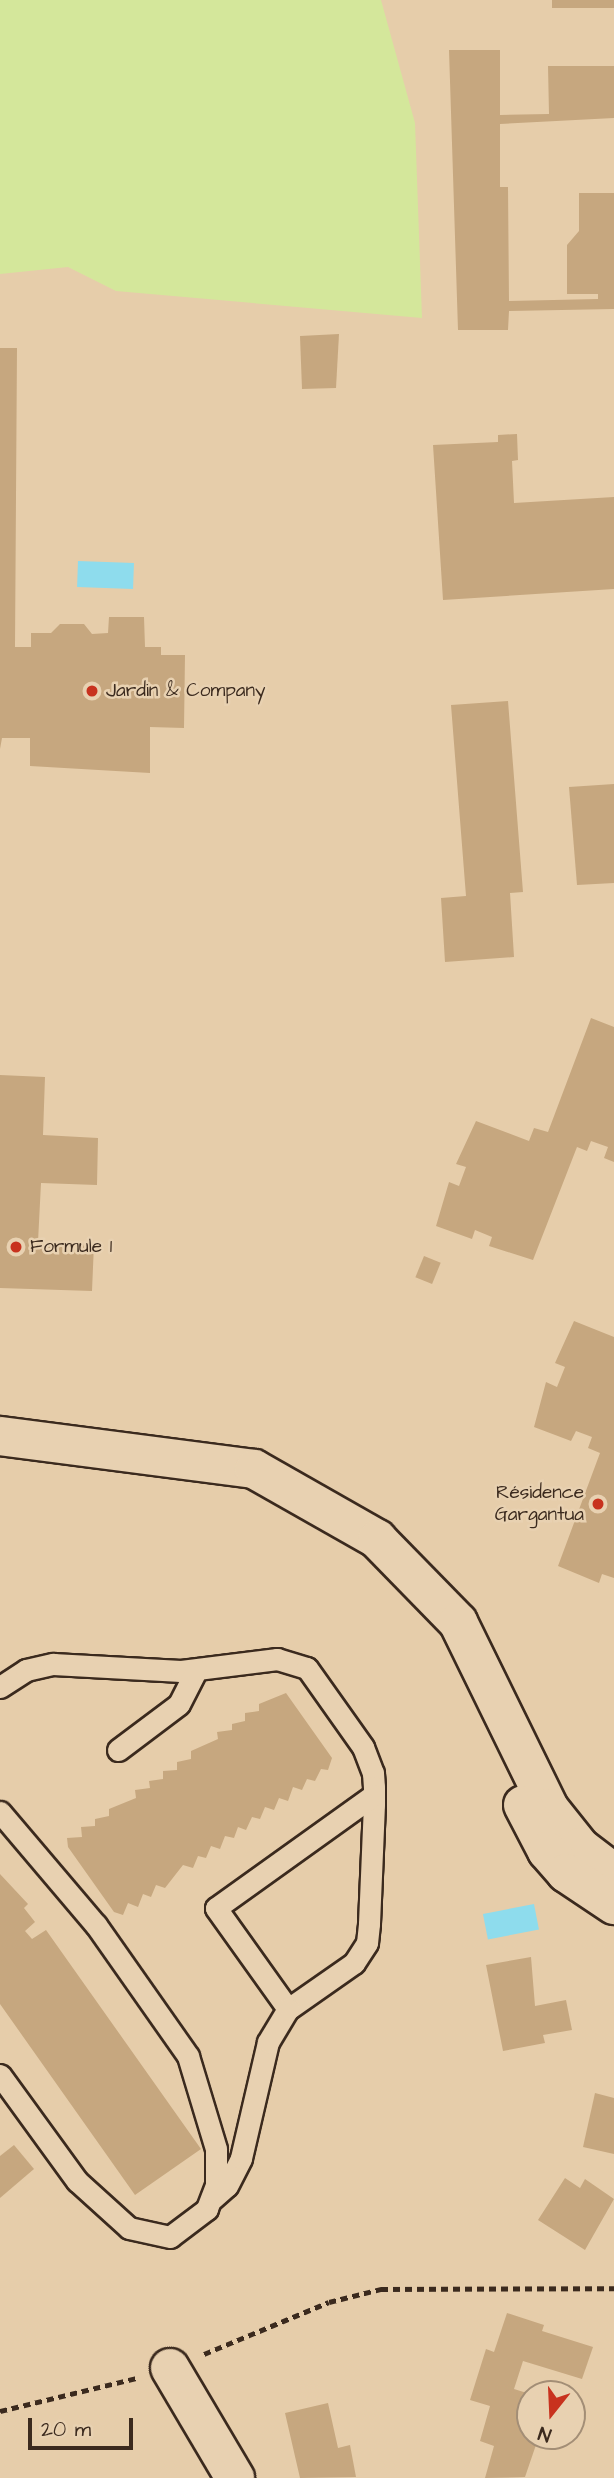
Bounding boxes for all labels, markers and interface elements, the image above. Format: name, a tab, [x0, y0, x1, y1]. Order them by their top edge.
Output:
place label: Jardin & Company	[106, 680, 265, 702]
marker: Jardin & Company	[84, 683, 100, 699]
place label: Formule 1	[30, 1236, 112, 1258]
marker: Formule 1	[8, 1239, 24, 1255]
place label: Résidence Gargantua	[495, 1482, 584, 1526]
marker: Résidence Gargantua	[590, 1496, 606, 1512]
north arrow	[516, 2380, 586, 2450]
scale bar	[32, 2404, 136, 2448]
text: 20 m	[41, 2415, 91, 2444]
text: N	[535, 2419, 555, 2448]

